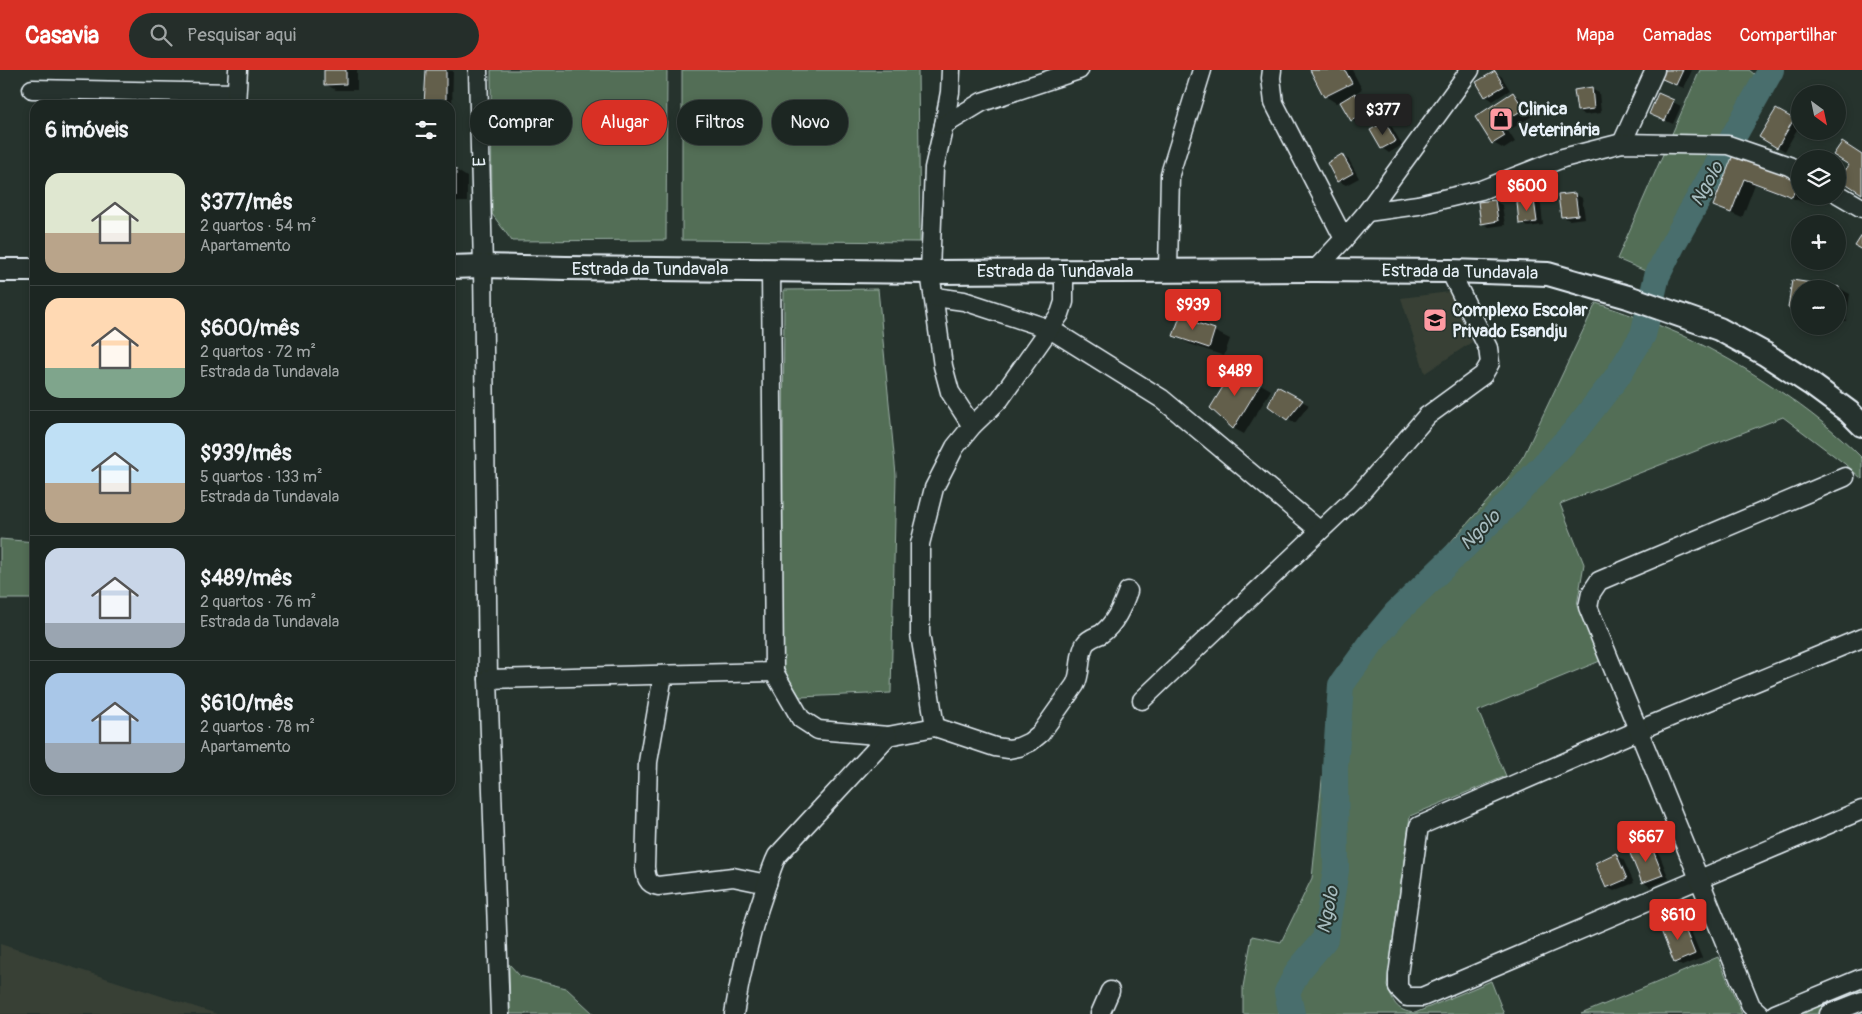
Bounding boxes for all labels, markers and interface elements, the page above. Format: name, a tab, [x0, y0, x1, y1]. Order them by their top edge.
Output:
search box	[129, 13, 479, 58]
text: Casavia	[25, 21, 99, 50]
icon: search	[147, 21, 175, 49]
text: Pesquisar aqui	[187, 23, 296, 47]
text: Mapa	[1576, 24, 1614, 47]
text: Camadas	[1642, 24, 1712, 47]
text: Compartilhar	[1740, 24, 1837, 47]
north arrow	[1791, 85, 1846, 140]
map controls	[1791, 85, 1846, 335]
pin: $377	[1353, 93, 1413, 136]
place label: Clinica Veterinária	[1518, 98, 1600, 142]
chip: Comprar	[470, 100, 572, 145]
chip: Alugar	[582, 100, 667, 145]
chip: Filtros	[677, 100, 762, 145]
chip: Novo	[772, 100, 848, 145]
text: $377	[1366, 100, 1400, 120]
shop icon: Clinica Veterinária	[1488, 106, 1514, 132]
icon: filters	[412, 116, 440, 144]
text: 6 imóveis	[45, 117, 128, 144]
button: layers	[1791, 150, 1846, 205]
water label: Ngolo	[1685, 156, 1730, 211]
street label: E	[468, 157, 492, 167]
pin: $600	[1497, 170, 1557, 212]
text: $600	[1507, 176, 1547, 196]
text: $377/mês	[200, 189, 292, 216]
icon: home	[85, 193, 145, 253]
button: +	[1791, 215, 1846, 270]
text: 2 quartos · 54 m²	[200, 216, 317, 236]
text: Apartamento	[200, 236, 291, 256]
street label: Estrada da Tundavala	[572, 258, 728, 281]
street label: Estrada da Tundavala	[1381, 259, 1539, 285]
street label: Estrada da Tundavala	[977, 260, 1133, 283]
button: −	[1791, 280, 1846, 335]
pin: $939	[1163, 288, 1223, 331]
text: $939	[1176, 295, 1210, 315]
place label: Complexo Escolar Privado Esandju	[1452, 299, 1588, 343]
school or university icon: Complexo Escolar Privado Esandju	[1422, 307, 1448, 333]
text: $600/mês	[200, 315, 299, 342]
icon: home	[85, 318, 145, 378]
text: 2 quartos · 72 m²	[200, 342, 316, 362]
pin: $489	[1205, 354, 1265, 397]
text: $489	[1218, 361, 1252, 381]
text: Estrada da Tundavala	[200, 362, 339, 382]
text: $939/mês	[200, 440, 292, 467]
icon: home	[85, 443, 145, 503]
text: 5 quartos · 133 m²	[200, 467, 322, 487]
text: Estrada da Tundavala	[200, 487, 339, 507]
water label: Ngolo	[1455, 504, 1506, 555]
text: $489/mês	[200, 565, 292, 592]
icon: home	[85, 568, 145, 628]
text: 2 quartos · 76 m²	[200, 592, 316, 612]
text: Estrada da Tundavala	[200, 612, 339, 632]
text: $610/mês	[200, 690, 293, 717]
icon: home	[85, 693, 145, 753]
text: 2 quartos · 78 m²	[200, 717, 315, 737]
text: Apartamento	[200, 737, 291, 757]
pin: $667	[1616, 820, 1676, 863]
text: $667	[1628, 827, 1664, 847]
water label: Ngolo	[1312, 883, 1345, 936]
pin: $610	[1648, 898, 1708, 941]
text: $610	[1660, 905, 1696, 925]

